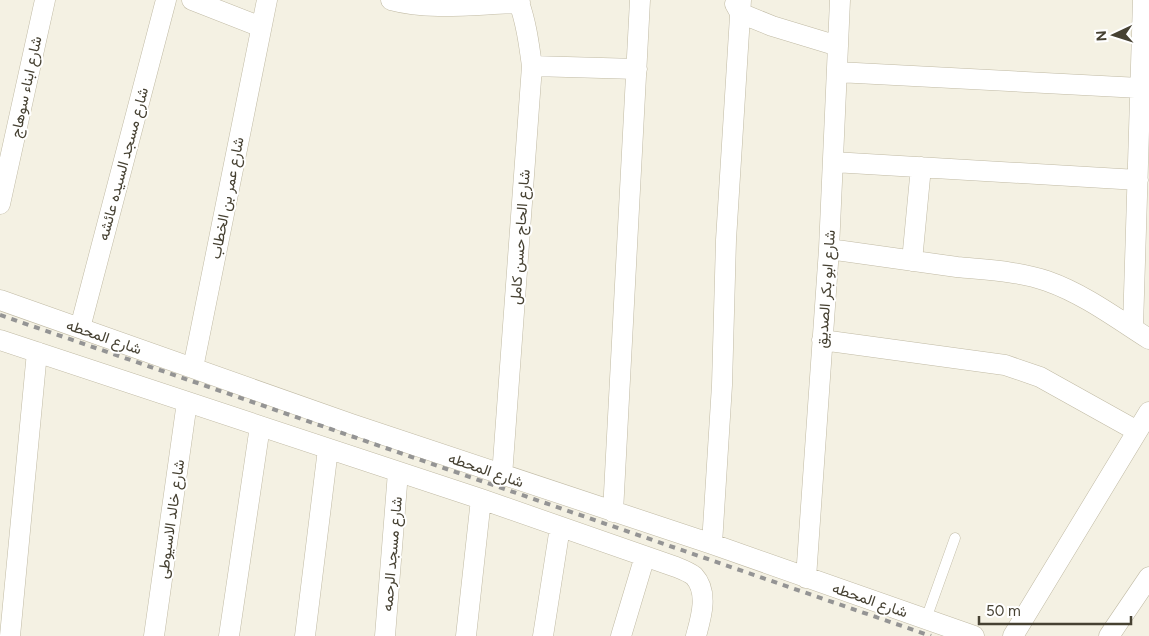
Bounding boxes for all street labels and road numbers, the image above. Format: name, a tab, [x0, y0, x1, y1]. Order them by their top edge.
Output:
street label: شارع ابناء سوهاج	[6, 34, 48, 140]
street label: شارع مسجد السيده عائشه	[94, 85, 154, 243]
street label: شارع عمر بن الخطاب	[206, 135, 250, 261]
street label: شارع الحاج حسن كامل	[506, 169, 536, 305]
street label: شارع ابو بكر الصديق	[813, 229, 841, 349]
street label: شارع المحطه	[63, 316, 144, 360]
street label: شارع المحطه	[445, 449, 526, 493]
street label: شارع خالد الاسيوطى	[154, 458, 190, 580]
street label: شارع مسجد الرحمه	[378, 496, 408, 612]
street label: شارع المحطه	[829, 579, 910, 623]

